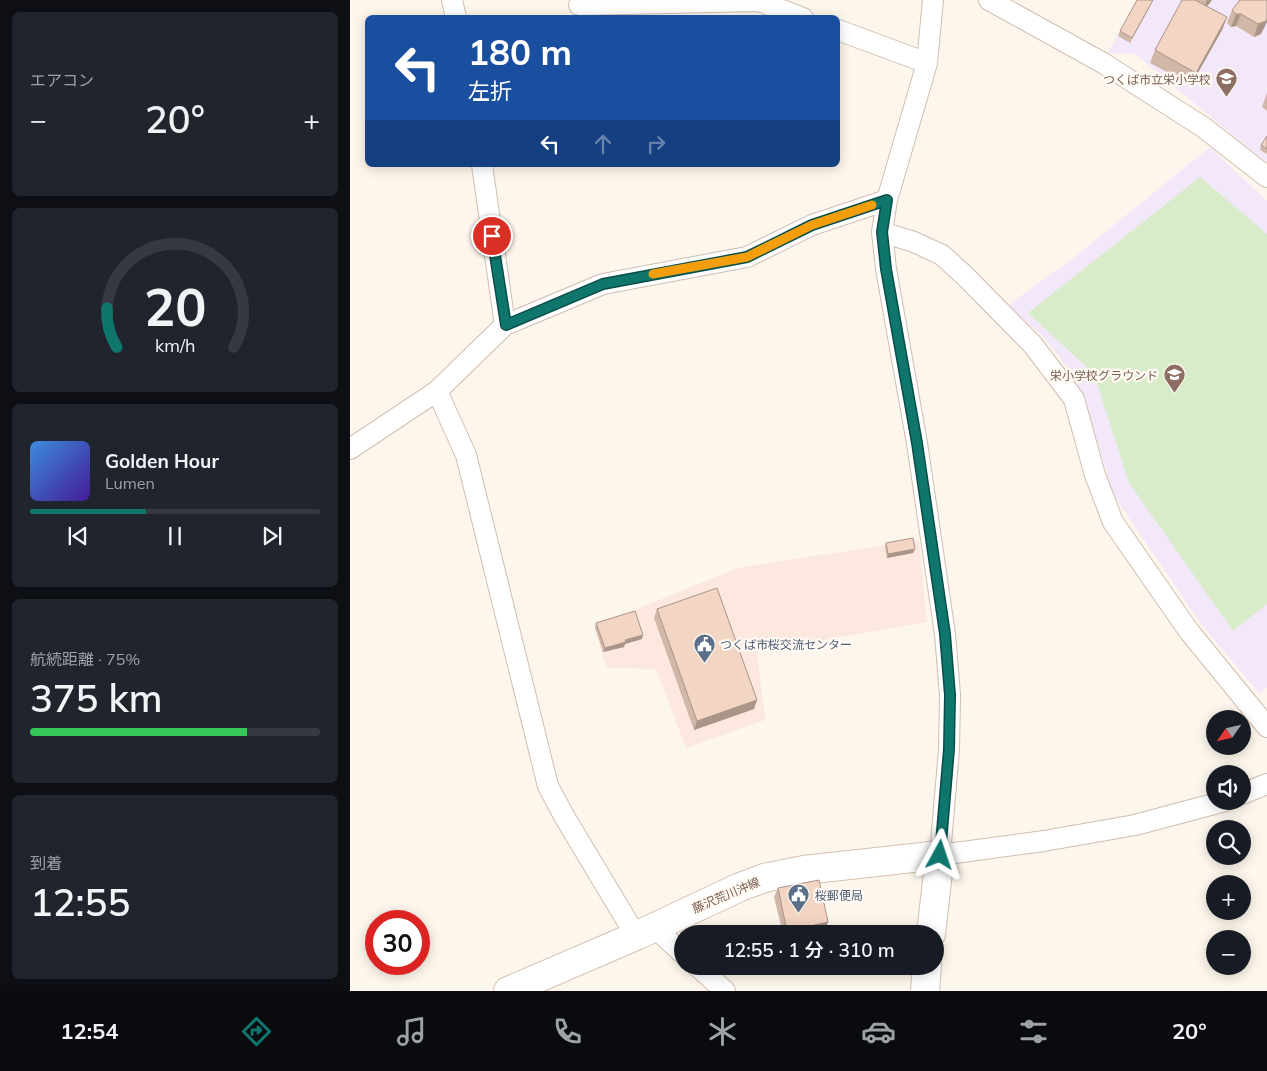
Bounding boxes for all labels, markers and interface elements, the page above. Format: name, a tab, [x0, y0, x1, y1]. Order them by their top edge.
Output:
text: 180 m	[468, 30, 572, 74]
icon: left	[385, 35, 450, 100]
school or university icon: つくば市立栄小学校	[1215, 67, 1239, 98]
text: エアコン	[30, 70, 94, 90]
place label: つくば市立栄小学校	[1103, 72, 1211, 87]
text: 左折	[468, 77, 512, 105]
text: 20°	[145, 95, 205, 143]
text: −	[30, 102, 47, 137]
text: +	[303, 102, 320, 137]
icon: left	[536, 130, 564, 158]
icon: ahead	[589, 130, 617, 158]
icon: right	[642, 130, 670, 158]
pin	[471, 215, 513, 257]
icon: arrive	[478, 222, 506, 250]
text: 20	[144, 274, 206, 339]
text: km/h	[155, 334, 195, 356]
school or university icon: 栄小学校グラウンド	[1162, 363, 1186, 394]
place label: 栄小学校グラウンド	[1050, 368, 1158, 383]
text: Golden Hour	[105, 449, 219, 473]
text: Lumen	[105, 473, 155, 493]
icon: previous	[64, 522, 92, 550]
icon: pause	[161, 522, 189, 550]
icon: next	[258, 522, 286, 550]
public building icon: つくば市桜交流センター	[692, 632, 716, 663]
place label: つくば市桜交流センター	[720, 637, 852, 652]
text: 航続距離 · 75%	[30, 649, 140, 669]
text: 375 km	[30, 674, 163, 722]
north arrow	[1206, 710, 1251, 755]
map controls	[1206, 710, 1251, 975]
button: sound	[1206, 765, 1251, 810]
button: search	[1206, 820, 1251, 865]
position arrow	[913, 828, 965, 880]
text: 到着	[30, 853, 62, 873]
street label: 藤沢荒川沖線	[690, 874, 762, 916]
button: +	[1206, 875, 1251, 920]
text: 12:55	[30, 878, 130, 926]
public building icon: 桜郵便局	[787, 883, 811, 914]
place label: 桜郵便局	[815, 888, 863, 903]
speed limit sign: 30	[365, 910, 430, 975]
button: −	[1206, 930, 1251, 975]
text: 12:55 · 1 分 · 310 m	[723, 938, 895, 962]
icon: directions	[239, 1014, 274, 1049]
icon: music	[394, 1014, 429, 1049]
icon: phone	[550, 1014, 585, 1049]
icon: climate	[705, 1014, 740, 1049]
icon: car	[861, 1014, 896, 1049]
icon: filters	[1016, 1014, 1051, 1049]
text: 12:54	[60, 1017, 119, 1045]
text: 20°	[1172, 1017, 1207, 1045]

